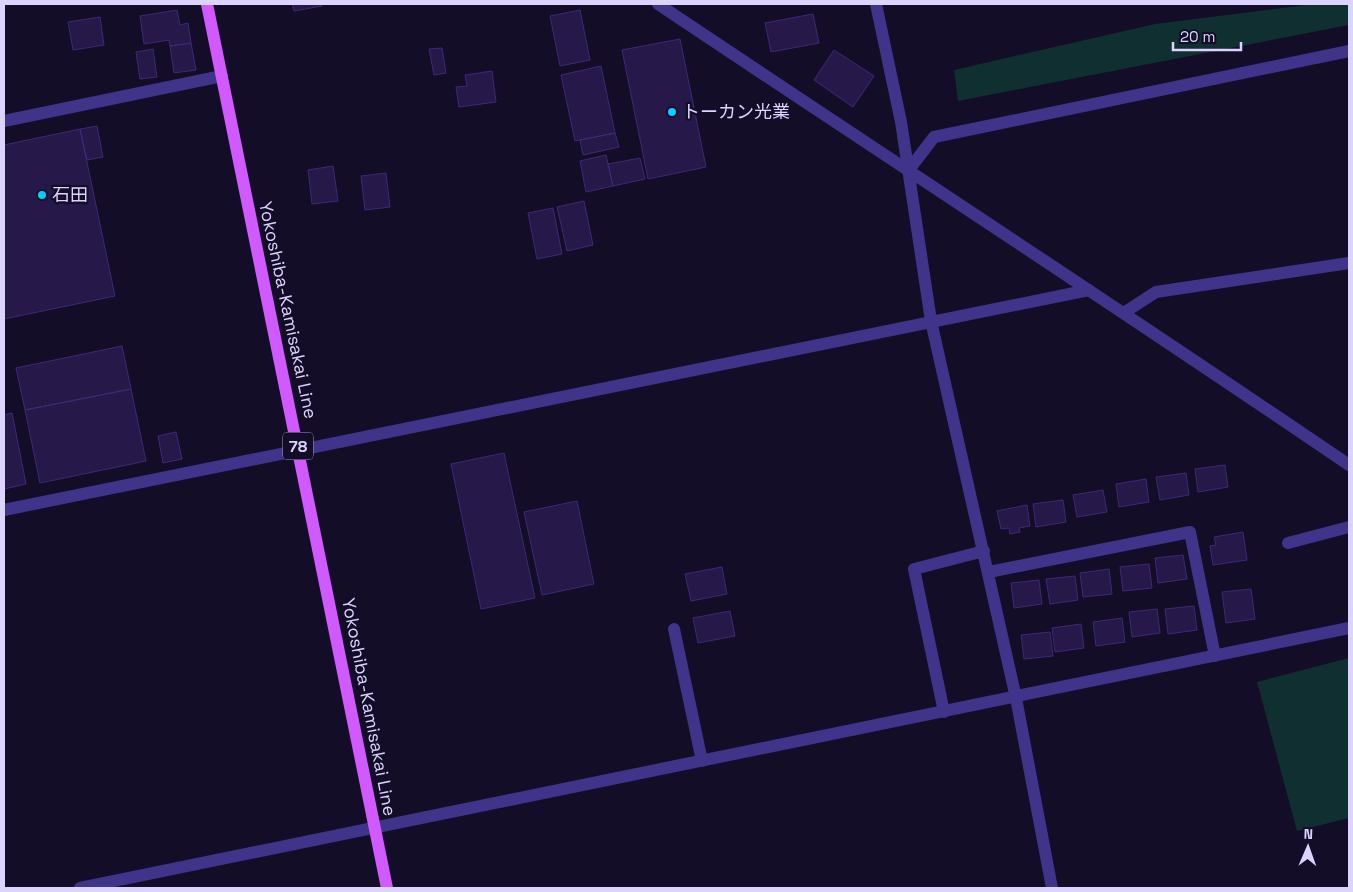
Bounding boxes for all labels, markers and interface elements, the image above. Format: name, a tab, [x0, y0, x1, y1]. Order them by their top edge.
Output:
scale bar	[1173, 20, 1240, 52]
text: 20 m	[1180, 27, 1215, 46]
place label: トーカン光業	[682, 100, 790, 123]
marker: トーカン光業	[666, 106, 678, 118]
place label: 石田	[52, 183, 88, 206]
marker: 石田	[36, 189, 48, 201]
street label: Yokoshiba-Kamisakai Line	[254, 199, 323, 421]
road number: 78	[283, 432, 313, 460]
street label: Yokoshiba-Kamisakai Line	[337, 596, 402, 818]
north arrow	[1283, 822, 1333, 872]
text: N	[1303, 825, 1313, 843]

